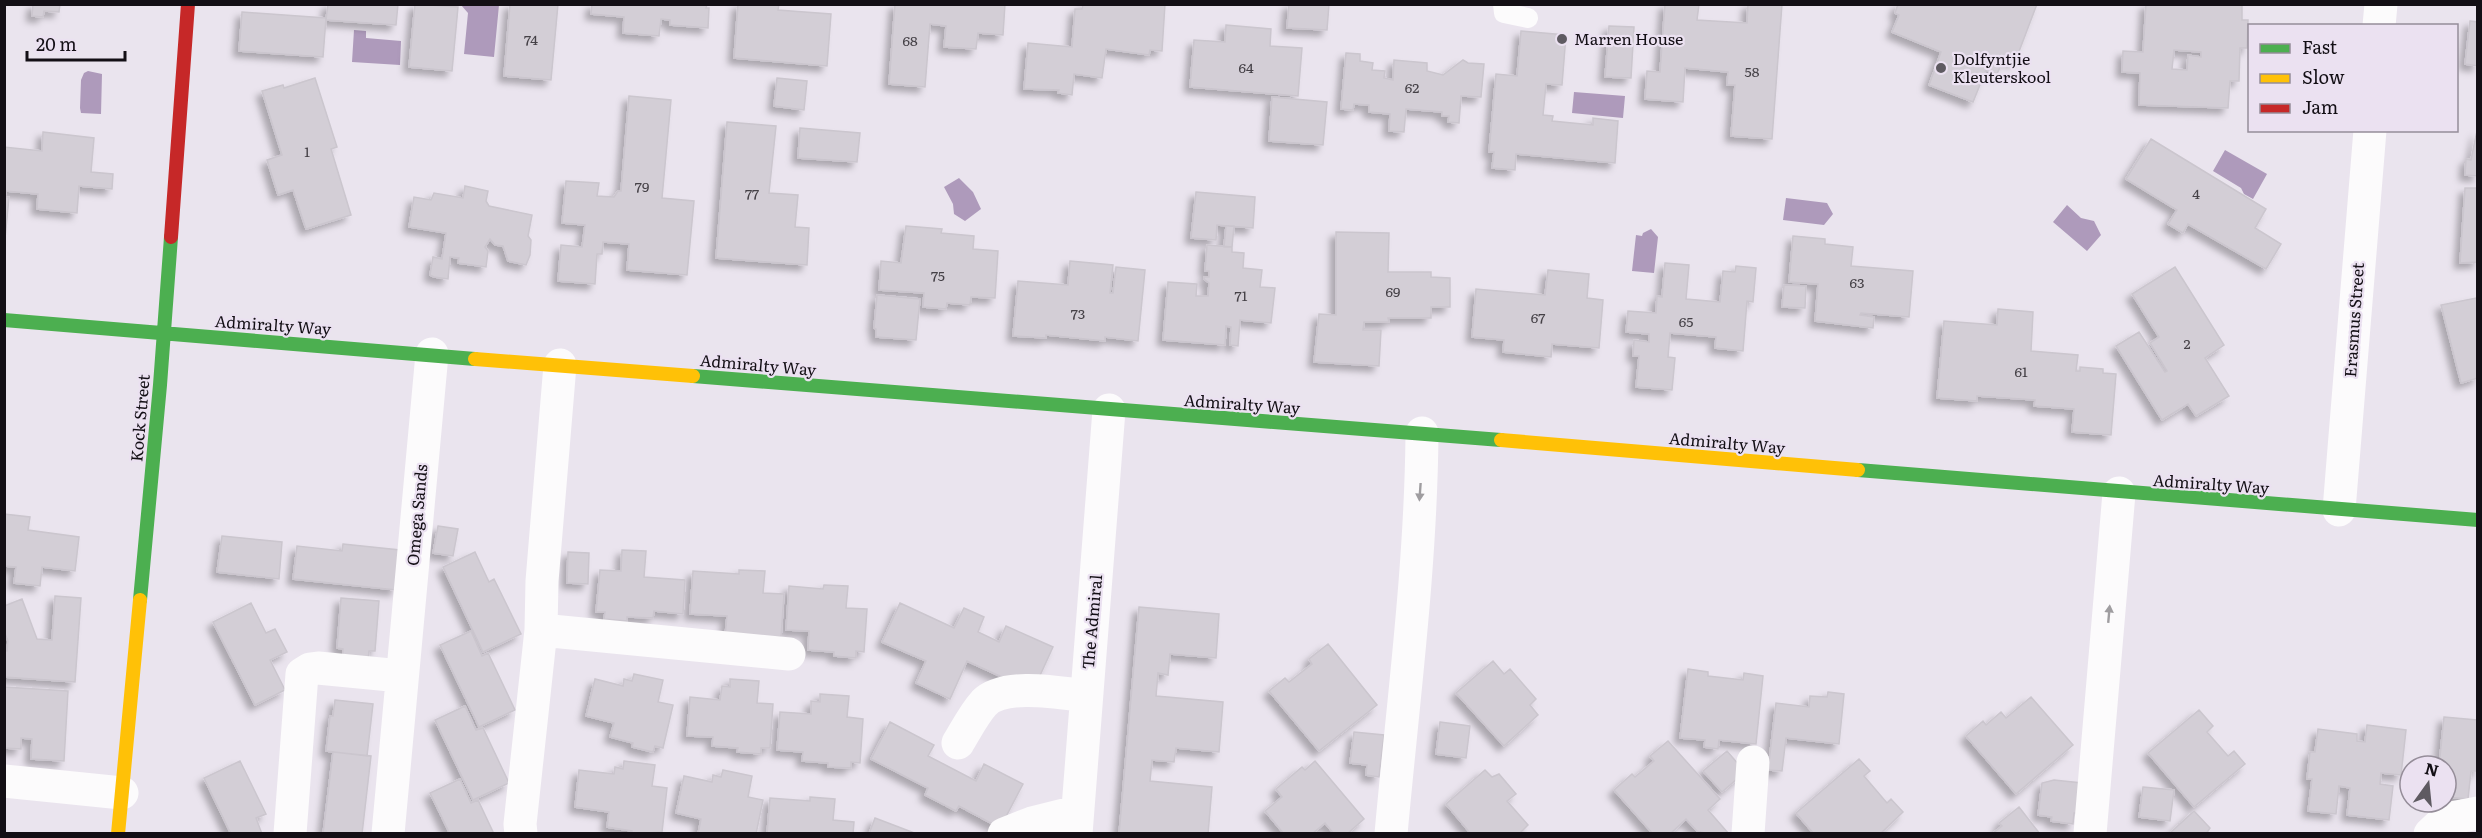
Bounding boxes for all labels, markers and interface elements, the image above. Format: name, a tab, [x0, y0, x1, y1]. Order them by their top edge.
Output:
scale bar	[27, 24, 124, 62]
legend	[2248, 24, 2458, 132]
place label: Marren House	[1574, 26, 1683, 50]
house number: 74	[524, 29, 538, 49]
text: 20 m	[36, 30, 77, 57]
house number: 68	[902, 30, 918, 50]
marker: Marren House	[1555, 32, 1569, 46]
text: Fast	[2302, 33, 2338, 60]
place label: Dolfyntjie Kleuterskool	[1953, 46, 2051, 88]
house number: 64	[1238, 57, 1254, 77]
house number: 58	[1745, 61, 1760, 81]
marker: Dolfyntjie Kleuterskool	[1934, 61, 1948, 75]
text: Slow	[2302, 63, 2345, 90]
house number: 62	[1405, 77, 1419, 97]
text: Jam	[2302, 93, 2338, 120]
house number: 1	[304, 141, 310, 161]
house number: 79	[635, 176, 649, 196]
house number: 77	[745, 183, 759, 203]
house number: 4	[2192, 183, 2200, 203]
street label: Erasmus Street	[2337, 261, 2369, 378]
house number: 75	[931, 265, 945, 285]
house number: 63	[1849, 272, 1865, 292]
house number: 69	[1386, 281, 1400, 301]
house number: 71	[1235, 285, 1248, 305]
house number: 73	[1071, 303, 1085, 323]
house number: 67	[1531, 307, 1545, 327]
street label: Admiralty Way	[214, 308, 333, 340]
house number: 65	[1679, 311, 1693, 331]
house number: 2	[2183, 333, 2191, 353]
street label: Admiralty Way	[699, 347, 818, 381]
house number: 61	[2014, 361, 2028, 381]
street label: Kock Street	[123, 373, 155, 463]
street label: Admiralty Way	[1183, 387, 1302, 419]
street label: Admiralty Way	[1668, 425, 1787, 459]
street label: Omega Sands	[400, 463, 432, 567]
street label: Admiralty Way	[2152, 467, 2271, 499]
one-way arrow	[1415, 482, 1425, 501]
street label: The Admiral	[1075, 574, 1107, 670]
one-way arrow	[2104, 604, 2114, 623]
north arrow	[2398, 754, 2458, 814]
text: N	[2423, 755, 2442, 782]

